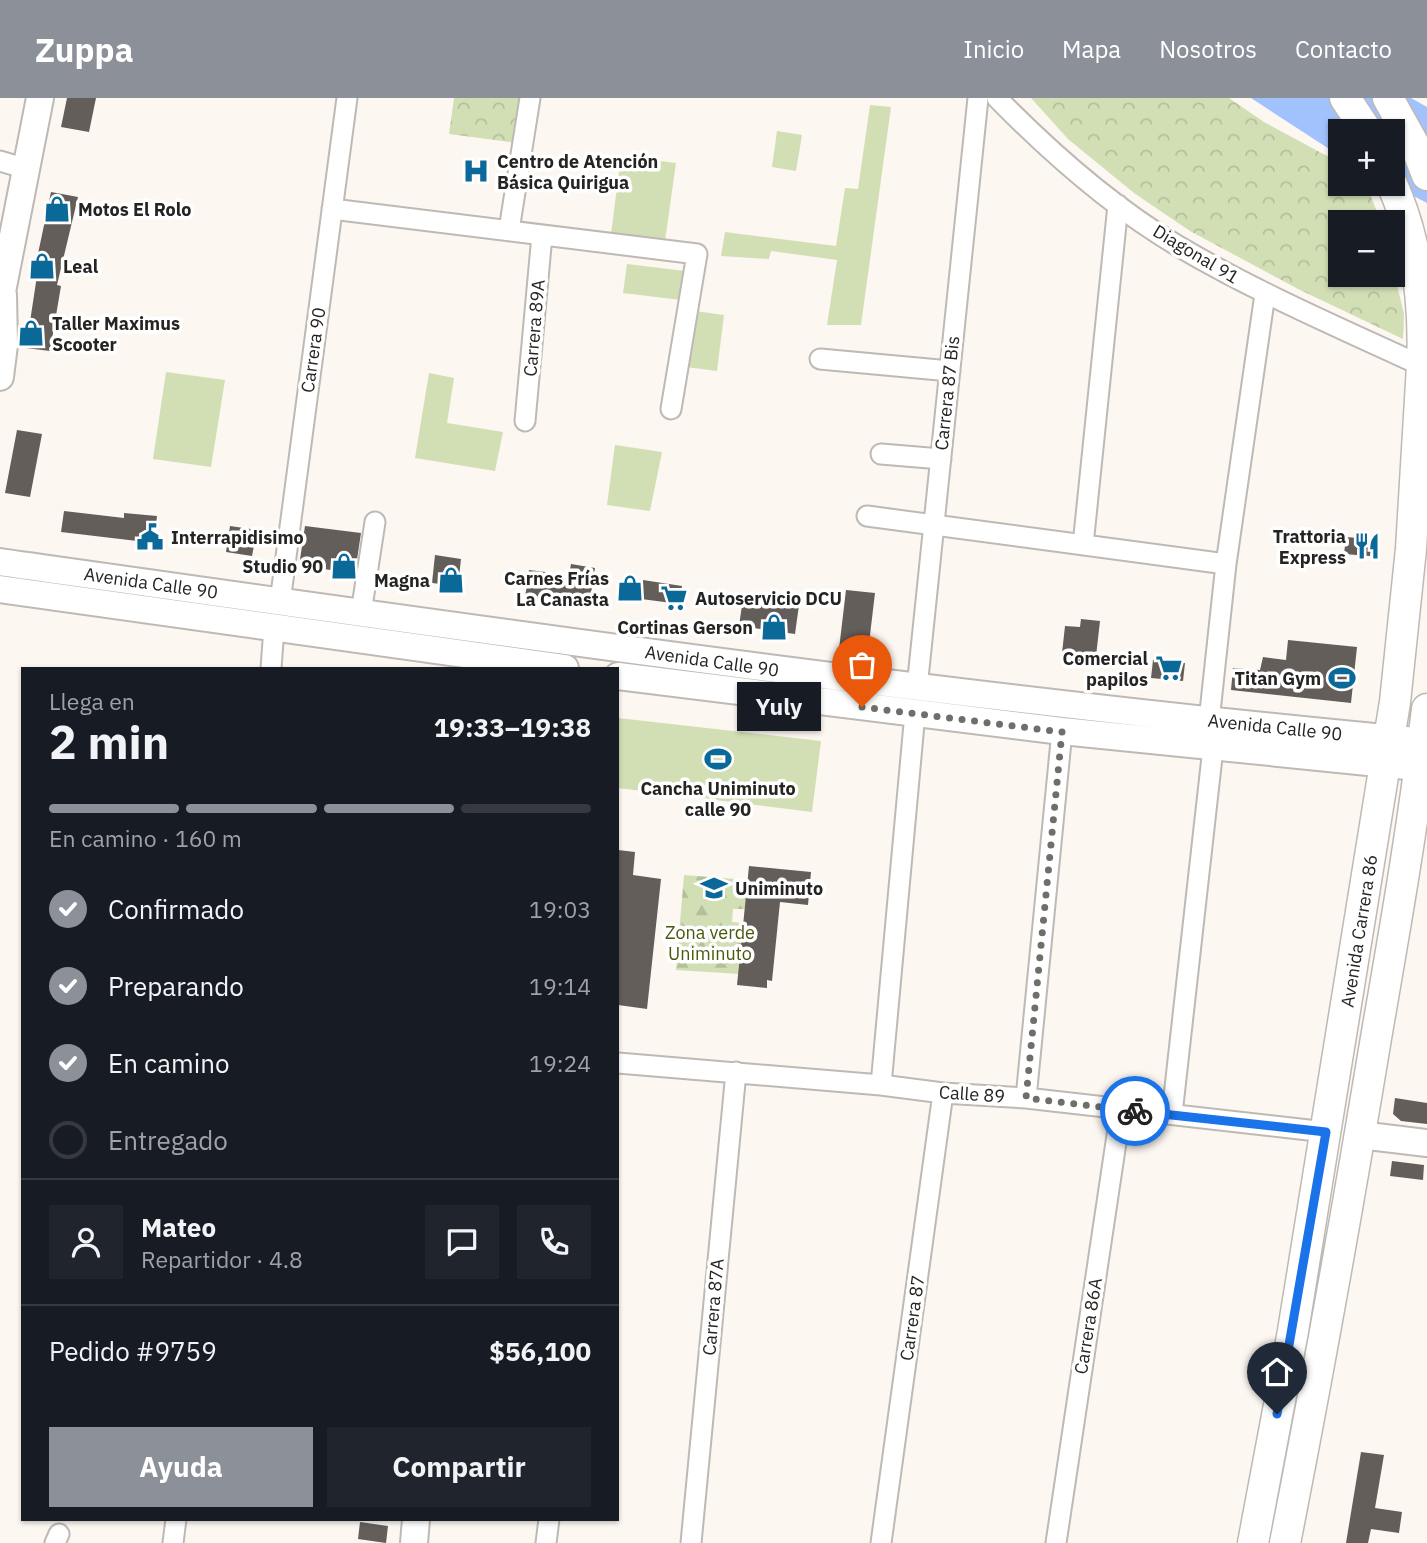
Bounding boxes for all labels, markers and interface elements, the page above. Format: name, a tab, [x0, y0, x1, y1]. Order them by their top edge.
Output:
text: Zuppa	[35, 28, 133, 71]
text: Inicio	[963, 33, 1024, 65]
text: Mapa	[1062, 33, 1121, 65]
text: Nosotros	[1159, 33, 1257, 65]
text: Contacto	[1295, 33, 1392, 65]
map controls	[1328, 119, 1405, 287]
button: +	[1328, 119, 1405, 196]
place label: Centro de Atención Básica Quirigua	[497, 150, 658, 194]
hospital icon: Centro de Atención Básica Quirigua	[461, 156, 491, 186]
shop icon: Motos El Rolo	[42, 194, 72, 224]
place label: Motos El Rolo	[78, 198, 191, 221]
button: −	[1328, 210, 1405, 287]
street label: Diagonal 91	[1149, 219, 1243, 289]
shop icon: Leal	[27, 251, 57, 281]
place label: Leal	[63, 255, 99, 278]
street label: Carrera 89A	[518, 278, 550, 377]
street label: Carrera 90	[296, 306, 330, 394]
place label: Taller Maximus Scooter	[52, 312, 180, 356]
shop icon: Taller Maximus Scooter	[16, 318, 46, 348]
street label: Carrera 87 Bis	[930, 335, 964, 451]
public building icon: Interrapidisimo	[135, 522, 165, 552]
place label: Trattoria Express	[1273, 525, 1346, 569]
place label: Interrapidisimo	[171, 526, 304, 549]
restaurant icon: Trattoria Express	[1352, 531, 1382, 561]
shop icon: Studio 90	[329, 551, 359, 581]
place label: Studio 90	[242, 555, 323, 578]
street label: Avenida Calle 90	[83, 562, 219, 604]
shop icon: Magna	[436, 565, 466, 595]
place label: Carnes Frías La Canasta	[504, 567, 609, 611]
place label: Magna	[374, 569, 430, 592]
shop icon: Carnes Frías La Canasta	[615, 573, 645, 603]
supermarket icon: Autoservicio DCU	[659, 583, 689, 613]
place label: Autoservicio DCU	[695, 587, 842, 610]
shop icon: Cortinas Gerson	[759, 612, 789, 642]
place label: Cortinas Gerson	[617, 616, 753, 639]
pin	[832, 635, 892, 707]
street label: Avenida Calle 90	[644, 640, 780, 682]
icon: bag	[843, 646, 881, 684]
place label: Comercial papilos	[1063, 647, 1149, 691]
supermarket icon: Comercial papilos	[1154, 653, 1184, 683]
sports icon: Titan Gym	[1327, 663, 1357, 693]
place label: Titan Gym	[1235, 667, 1321, 690]
callout: Yuly	[736, 682, 820, 732]
text: Llega en	[49, 686, 135, 716]
text: Yuly	[756, 691, 802, 721]
street label: Avenida Calle 90	[1207, 709, 1343, 745]
text: 19:33–19:38	[434, 710, 591, 744]
text: 2 min	[49, 712, 169, 772]
sports icon: Cancha Uniminuto calle 90	[703, 744, 733, 774]
place label: Cancha Uniminuto calle 90	[640, 777, 796, 821]
text: En camino · 160 m	[49, 823, 242, 853]
street label: Avenida Carrera 86	[1336, 853, 1382, 1009]
school or university icon: Uniminuto	[699, 873, 729, 903]
place label: Uniminuto	[735, 877, 823, 900]
icon: check	[49, 890, 87, 928]
text: Confirmado	[108, 892, 244, 926]
text: 19:03	[529, 894, 591, 924]
park label: Zona verde Uniminuto	[665, 921, 755, 965]
icon: check	[49, 967, 87, 1005]
text: Preparando	[108, 969, 244, 1003]
text: 19:14	[529, 971, 591, 1001]
icon: check	[49, 1044, 87, 1082]
text: En camino	[108, 1046, 230, 1080]
text: 19:24	[529, 1048, 591, 1078]
courier	[1100, 1076, 1170, 1146]
street label: Calle 89	[938, 1080, 1006, 1108]
icon: bike	[1116, 1092, 1154, 1130]
text: Entregado	[108, 1123, 228, 1157]
button: person	[49, 1205, 123, 1279]
button: chat	[425, 1205, 499, 1279]
button: phone	[517, 1205, 591, 1279]
text: Mateo	[141, 1210, 216, 1244]
text: Repartidor · 4.8	[141, 1244, 303, 1274]
street label: Carrera 87A	[697, 1257, 729, 1356]
street label: Carrera 87	[895, 1274, 929, 1362]
street label: Carrera 86A	[1069, 1276, 1107, 1376]
text: Pedido #9759	[49, 1334, 217, 1368]
text: $56,100	[489, 1334, 591, 1368]
pin	[1247, 1342, 1307, 1414]
icon: home	[1258, 1353, 1296, 1391]
button: Ayuda	[49, 1427, 313, 1507]
button: Compartir	[327, 1427, 591, 1507]

